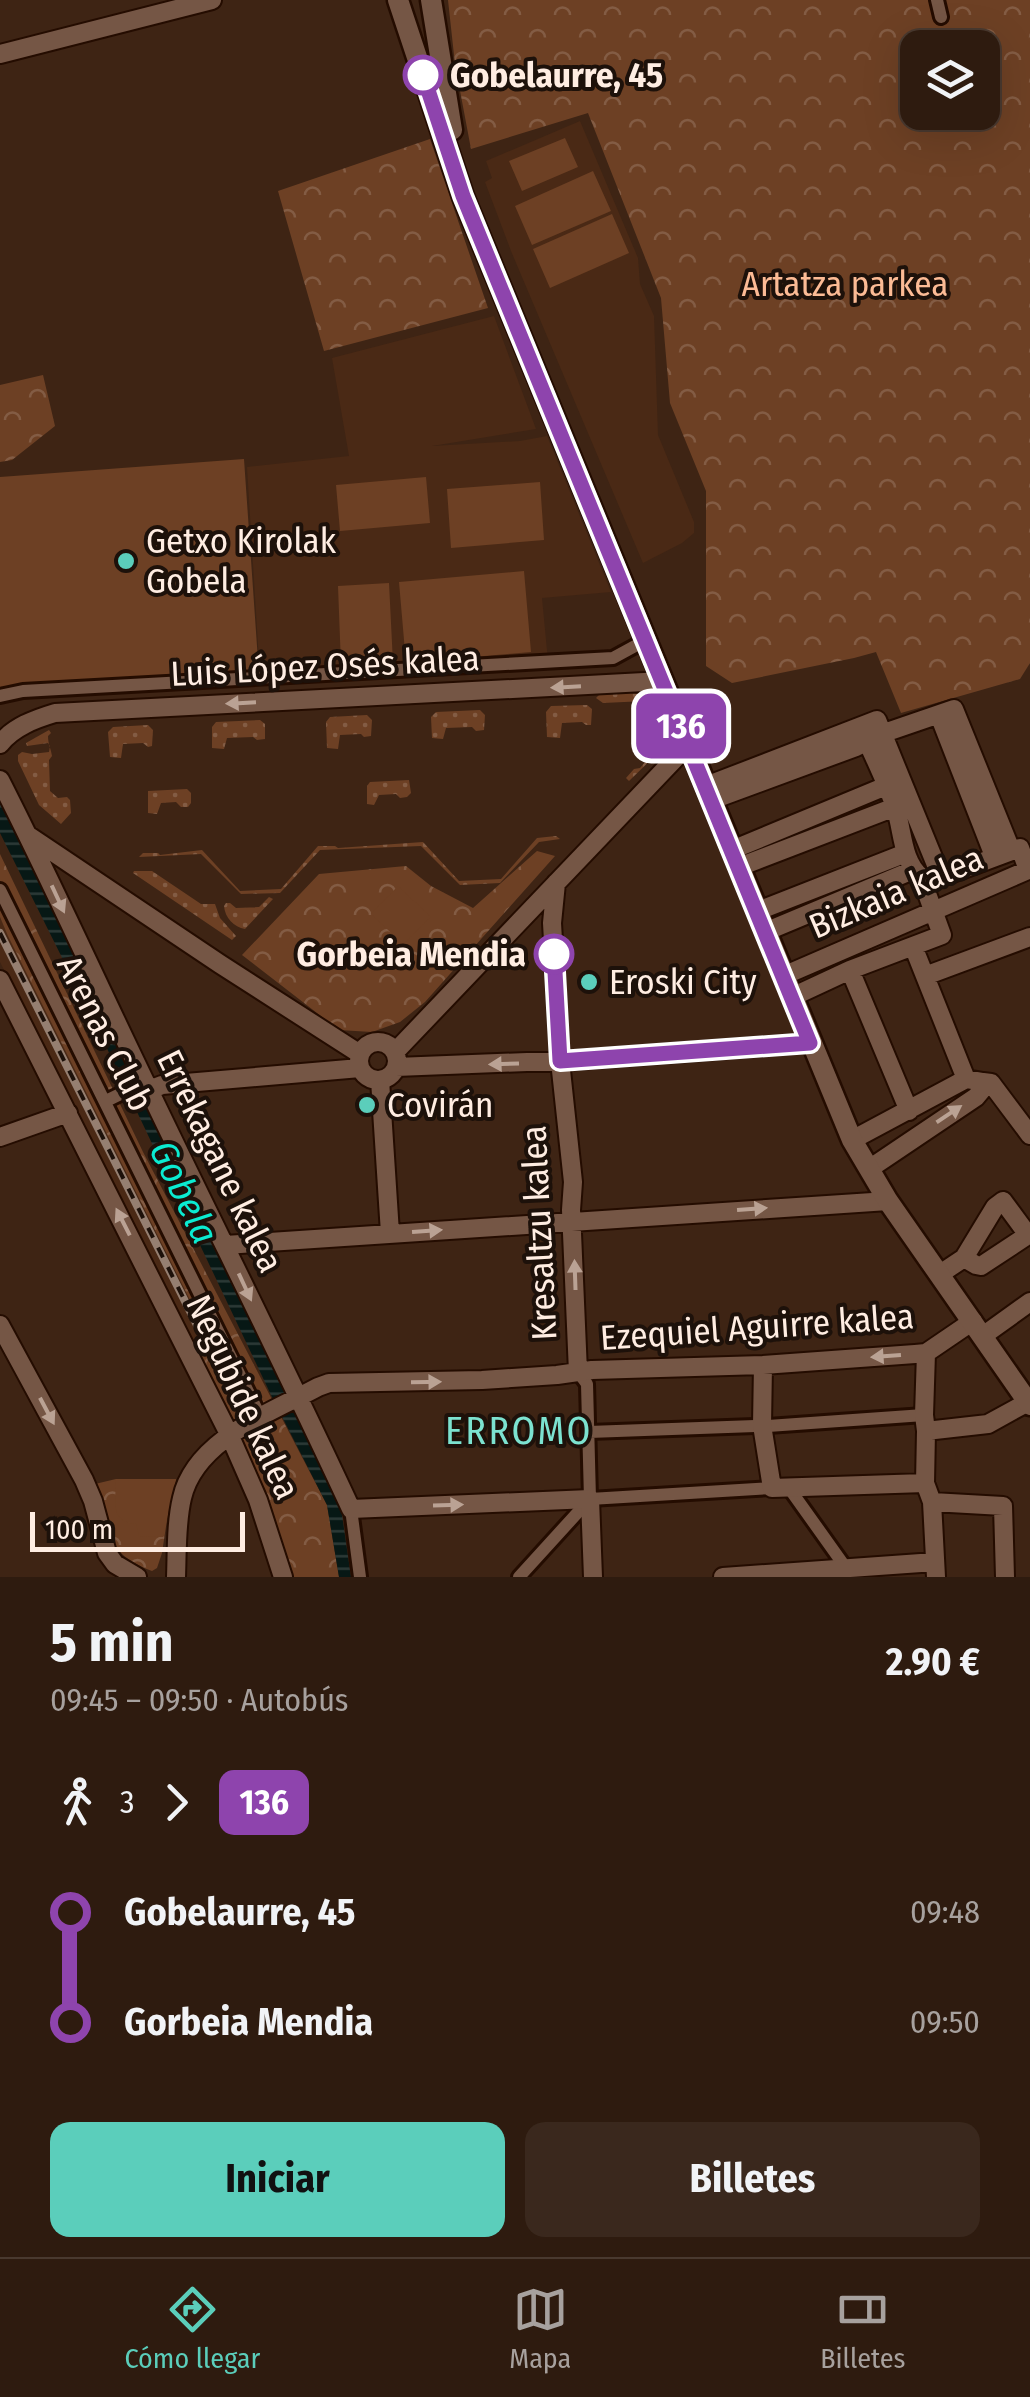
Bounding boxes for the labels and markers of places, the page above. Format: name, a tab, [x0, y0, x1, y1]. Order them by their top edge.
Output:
place label: Gobelaurre, 45	[450, 54, 663, 96]
marker: Gobelaurre, 45	[404, 56, 442, 94]
place label: Getxo Kirolak Gobela	[146, 520, 337, 602]
marker: Getxo Kirolak Gobela	[115, 550, 137, 572]
place label: Gorbeia Mendia	[297, 933, 526, 975]
marker: Gorbeia Mendia	[535, 935, 573, 973]
place label: Eroski City	[609, 961, 757, 1003]
marker: Eroski City	[578, 971, 600, 993]
place label: Covirán	[387, 1084, 493, 1126]
marker: Covirán	[356, 1094, 378, 1116]

